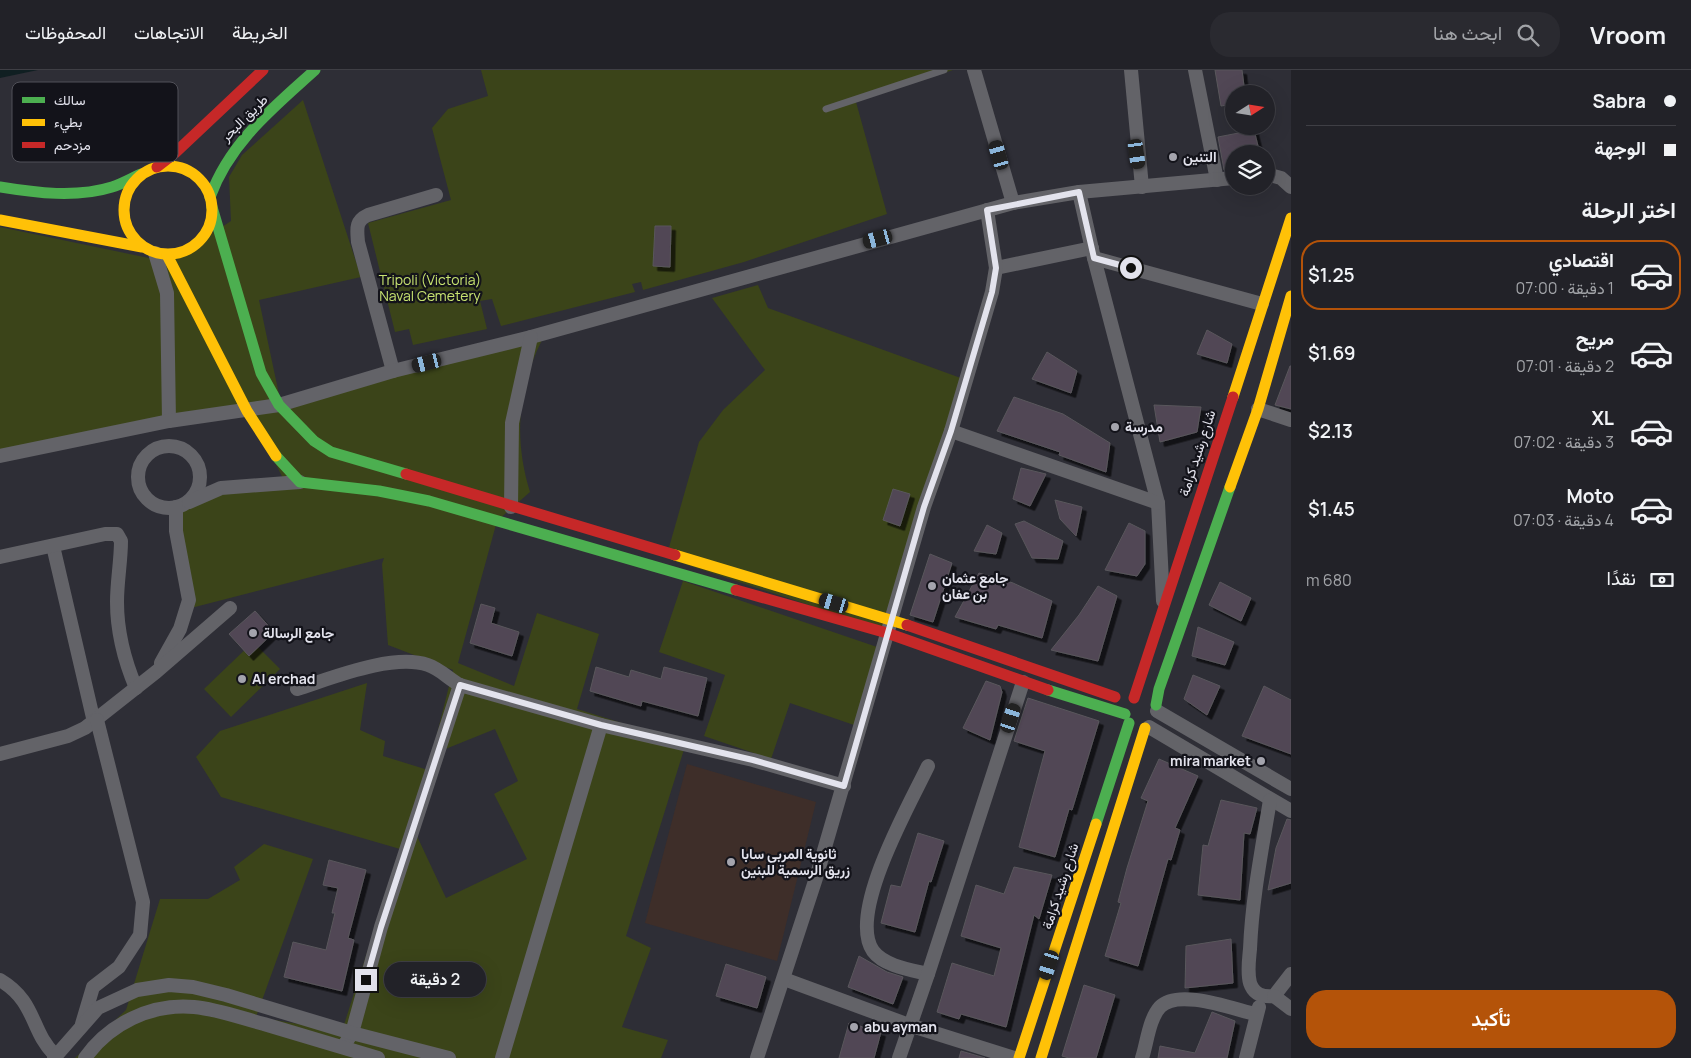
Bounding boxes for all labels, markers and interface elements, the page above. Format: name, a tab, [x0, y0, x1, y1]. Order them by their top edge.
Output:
search box	[1210, 12, 1560, 57]
text: Vroom	[1590, 18, 1666, 51]
text: المحفوظات	[25, 20, 106, 44]
text: الاتجاهات	[134, 20, 204, 44]
text: الخريطة	[232, 20, 288, 44]
text: ابحث هنا	[1433, 20, 1502, 46]
icon: search	[1514, 21, 1542, 49]
legend	[12, 82, 178, 162]
north arrow	[1225, 85, 1275, 135]
map controls	[1225, 85, 1275, 195]
text: Sabra	[1593, 88, 1646, 114]
text: سالك	[54, 90, 85, 109]
street label: طريق البحر	[215, 90, 271, 146]
text: بطيء	[54, 112, 82, 134]
text: مزدحم	[54, 135, 91, 154]
text: الوجهة	[1594, 135, 1646, 161]
car	[1127, 138, 1146, 170]
car	[987, 139, 1010, 171]
button: layers	[1225, 145, 1275, 195]
place label: التنين	[1183, 147, 1217, 166]
marker: التنين	[1167, 151, 1179, 163]
text: اختر الرحلة	[1581, 195, 1676, 225]
car	[861, 228, 894, 250]
text: اقتصادي	[1549, 247, 1614, 273]
icon: car	[1629, 253, 1674, 298]
route start	[1120, 257, 1142, 279]
text: $1.25	[1308, 262, 1355, 288]
park label: Tripoli (Victoria) Naval Cemetery	[379, 270, 481, 305]
text: 1 دقيقة · 07:00	[1515, 277, 1614, 299]
text: مريح	[1576, 325, 1614, 351]
icon: car	[1629, 331, 1674, 376]
text: $1.69	[1308, 340, 1356, 366]
car	[410, 352, 443, 374]
text: 2 دقيقة · 07:01	[1516, 355, 1614, 377]
text: XL	[1591, 405, 1614, 431]
street label: شارع رشيد كرامة	[1174, 407, 1221, 499]
icon: car	[1629, 409, 1674, 454]
place label: مدرسة	[1125, 417, 1163, 436]
text: $2.13	[1308, 418, 1353, 444]
marker: مدرسة	[1109, 421, 1121, 433]
text: 3 دقيقة · 07:02	[1513, 431, 1614, 453]
text: Moto	[1567, 483, 1614, 509]
icon: car	[1629, 487, 1674, 532]
text: $1.45	[1308, 496, 1355, 522]
text: 4 دقيقة · 07:03	[1513, 509, 1614, 531]
text: نقدًا	[1607, 565, 1636, 591]
icon: cash	[1648, 566, 1676, 594]
place label: جامع عثمان بن عفان	[942, 568, 1009, 603]
text: 680 m	[1306, 569, 1352, 591]
marker: جامع عثمان بن عفان	[926, 580, 938, 592]
car	[817, 591, 850, 615]
place label: جامع الرسالة	[263, 623, 335, 643]
marker: جامع الرسالة	[247, 627, 259, 639]
place label: Al erchad	[252, 669, 316, 688]
marker: Al erchad	[236, 673, 248, 685]
car	[999, 701, 1022, 735]
place label: mira market	[1170, 751, 1251, 770]
marker: mira market	[1255, 755, 1267, 767]
street label: شارع رشيد كرامة	[1037, 840, 1084, 932]
place label: ثانوية المربي سابا زريق الرسمية للبنين	[741, 844, 850, 879]
marker: ثانوية المربي سابا زريق الرسمية للبنين	[725, 856, 737, 868]
car	[1037, 948, 1060, 982]
callout: 2 دقيقة	[384, 962, 486, 998]
text: 2 دقيقة	[410, 968, 460, 990]
route end	[355, 969, 377, 991]
button: تأكيد	[1306, 990, 1676, 1048]
place label: abu ayman	[864, 1017, 937, 1036]
marker: abu ayman	[848, 1021, 860, 1033]

